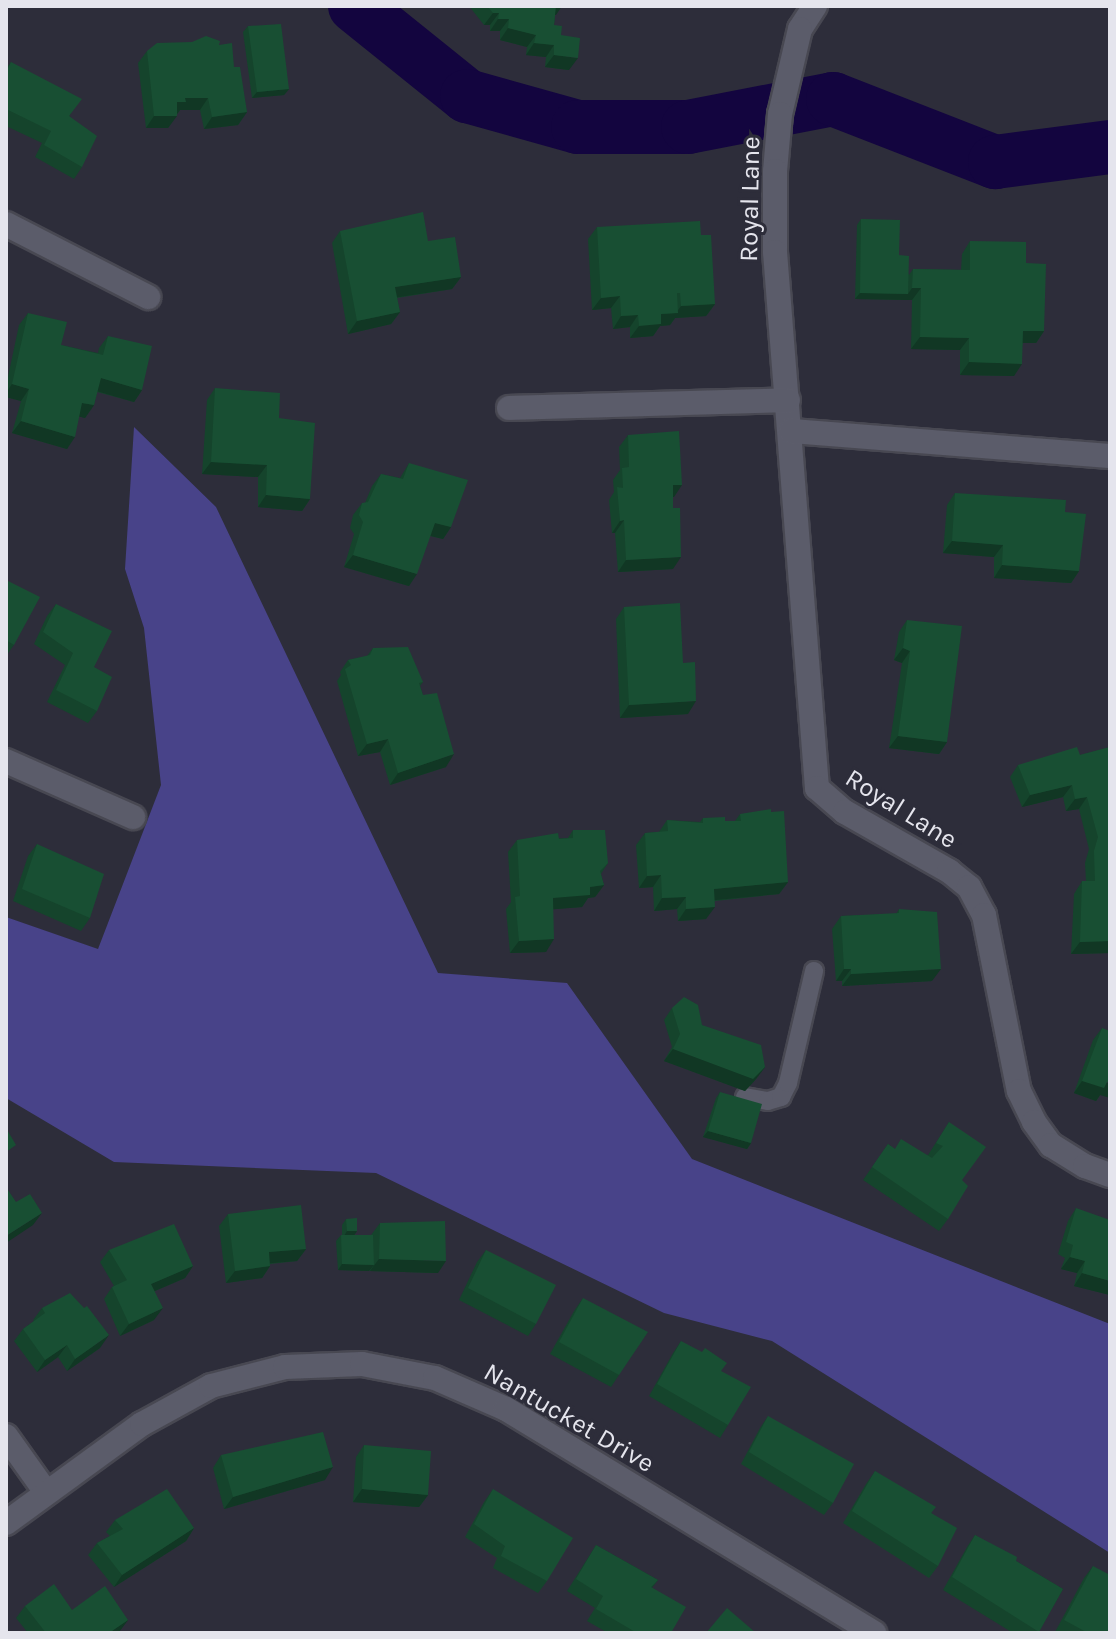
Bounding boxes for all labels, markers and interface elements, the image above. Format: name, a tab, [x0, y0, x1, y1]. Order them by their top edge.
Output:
street label: Royal Lane	[733, 136, 767, 262]
street label: Royal Lane	[840, 763, 962, 855]
street label: Nantucket Drive	[478, 1357, 660, 1479]

